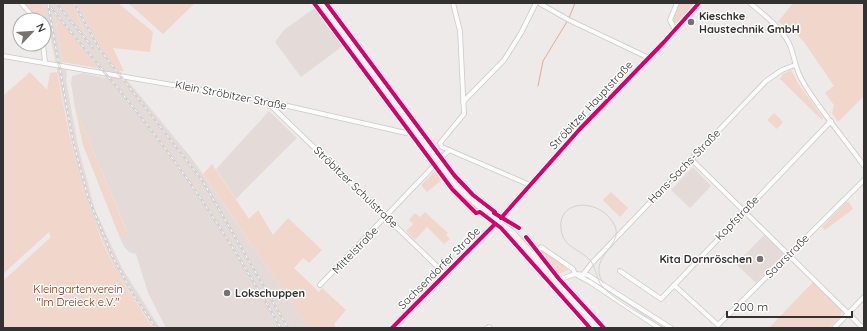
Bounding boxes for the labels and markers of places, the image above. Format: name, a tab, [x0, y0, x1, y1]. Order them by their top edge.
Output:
place label: Kieschke Haustechnik GmbH	[699, 9, 800, 36]
marker: Kieschke Haustechnik GmbH	[686, 17, 696, 27]
place label: Kita Dornröschen	[659, 252, 752, 266]
marker: Kita Dornröschen	[755, 254, 765, 264]
place label: Lokschuppen	[235, 286, 305, 300]
marker: Lokschuppen	[222, 288, 232, 298]

